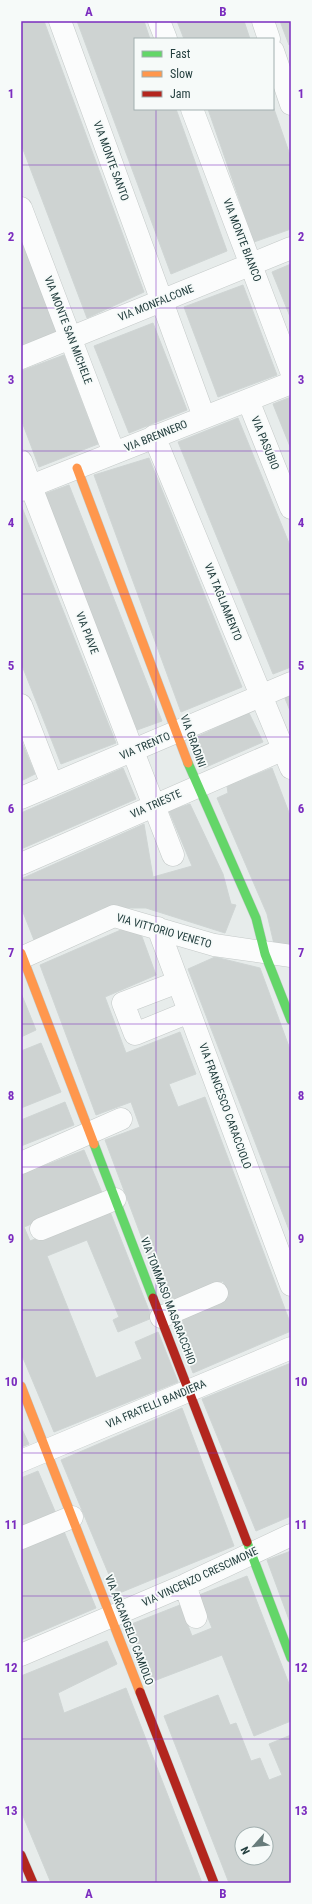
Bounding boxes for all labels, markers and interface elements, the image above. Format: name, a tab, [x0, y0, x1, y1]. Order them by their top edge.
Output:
text: A	[85, 4, 93, 19]
text: B	[219, 4, 227, 19]
legend	[134, 38, 274, 110]
text: Fast	[170, 47, 191, 61]
text: Slow	[170, 67, 193, 81]
text: 1	[8, 86, 14, 101]
text: 1	[298, 86, 304, 101]
text: Jam	[170, 87, 191, 101]
street label: VIA MONTE SANTO	[91, 119, 131, 203]
street label: VIA MONTE BIANCO	[220, 197, 264, 283]
text: 2	[8, 229, 15, 244]
text: 2	[298, 229, 305, 244]
street label: VIA MONTE SAN MICHELE	[41, 274, 95, 386]
street label: VIA MONFALCONE	[116, 282, 196, 324]
text: 3	[8, 372, 14, 387]
text: 3	[298, 372, 304, 387]
street label: VIA PASUBIO	[248, 414, 282, 472]
street label: VIA BRENNERO	[123, 417, 189, 455]
text: 4	[8, 515, 15, 530]
text: 4	[298, 515, 305, 530]
street label: VIA TAGLIAMENTO	[201, 561, 245, 643]
street label: VIA PIAVE	[73, 610, 101, 657]
text: 5	[8, 658, 15, 673]
text: 5	[298, 658, 305, 673]
street label: VIA GRADINI	[177, 713, 209, 769]
street label: VIA TRENTO	[118, 730, 172, 762]
street label: VIA TRIESTE	[129, 787, 184, 821]
text: 6	[8, 801, 15, 816]
text: 6	[298, 801, 305, 816]
street label: VIA VITTORIO VENETO	[115, 911, 213, 951]
text: 7	[8, 945, 15, 960]
text: 7	[298, 945, 305, 960]
street label: VIA FRANCESCO CARACCIOLO	[196, 1041, 254, 1171]
text: 8	[8, 1088, 14, 1103]
text: 8	[298, 1088, 304, 1103]
text: 9	[8, 1231, 14, 1246]
text: 9	[298, 1231, 304, 1246]
street label: VIA TOMMASO MASARACCHIO	[138, 1236, 198, 1366]
text: 10	[4, 1374, 18, 1389]
text: 10	[294, 1374, 308, 1389]
street label: VIA FRATELLI BANDIERA	[104, 1377, 209, 1431]
text: 11	[4, 1517, 18, 1532]
text: 11	[294, 1517, 308, 1532]
street label: VIA VINCENZO CRESCIMONE	[140, 1544, 260, 1610]
street label: VIA ARCANGELO CAMIOLO	[102, 1573, 156, 1687]
text: 12	[4, 1660, 18, 1675]
text: 12	[294, 1660, 308, 1675]
text: 13	[4, 1803, 18, 1818]
text: 13	[294, 1803, 308, 1818]
north arrow	[234, 1826, 274, 1866]
text: N	[238, 1844, 253, 1856]
text: A	[85, 1886, 93, 1901]
text: B	[219, 1886, 227, 1901]

